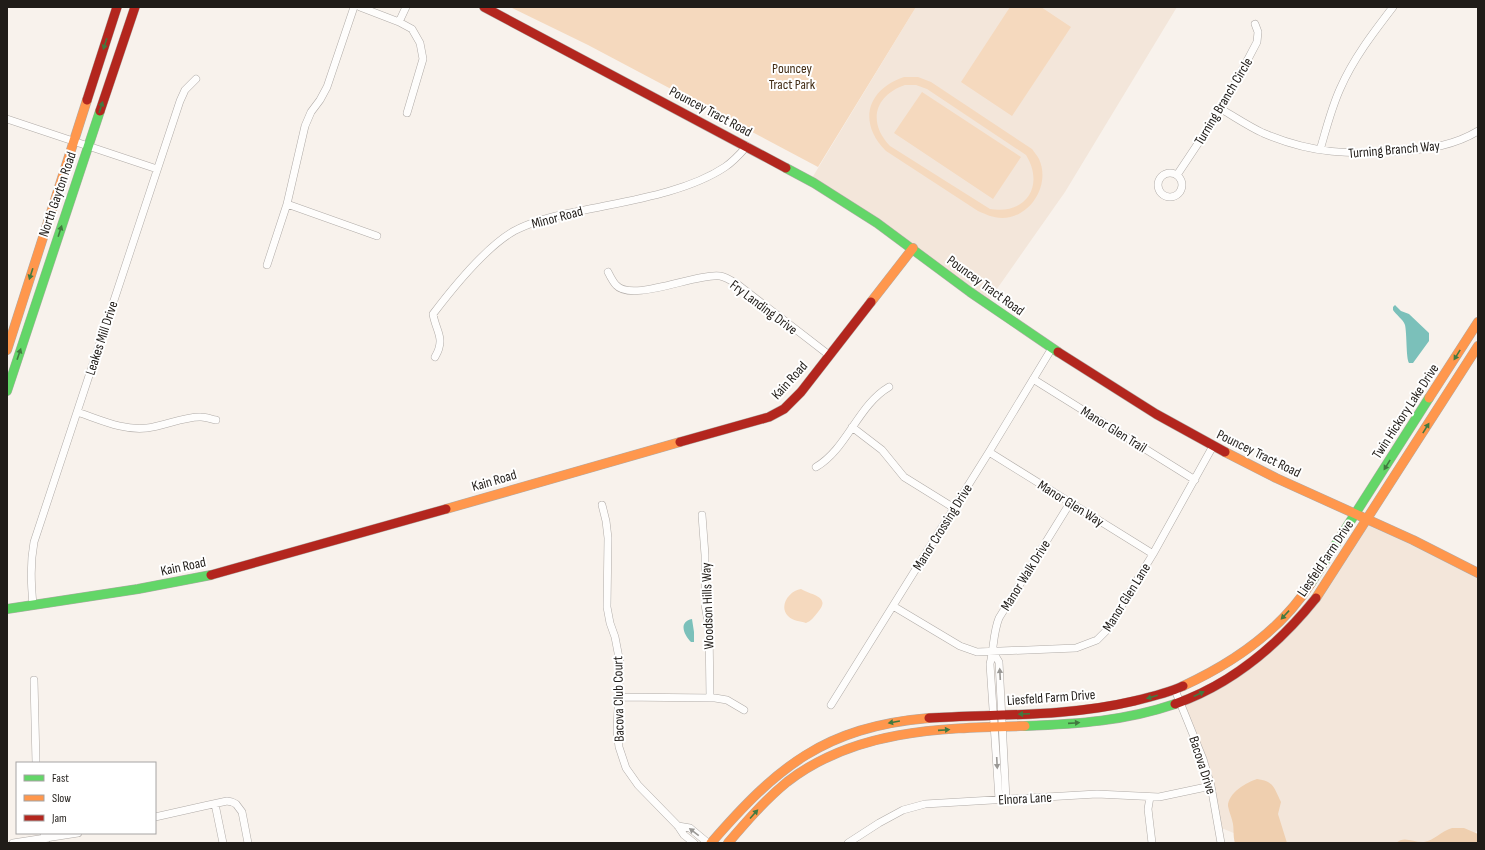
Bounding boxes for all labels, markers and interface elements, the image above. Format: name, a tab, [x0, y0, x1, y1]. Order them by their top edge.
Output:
one-way arrow	[102, 38, 108, 50]
street label: Turning Branch Circle	[1191, 54, 1256, 148]
park label: Pouncey Tract Park	[769, 60, 816, 93]
street label: Pouncey Tract Road	[666, 82, 755, 140]
one-way arrow	[99, 101, 105, 113]
street label: Turning Branch Way	[1348, 137, 1441, 162]
street label: North Gayton Road	[35, 149, 80, 239]
street label: Minor Road	[530, 202, 585, 232]
one-way arrow	[57, 224, 63, 236]
street label: Pouncey Tract Road	[944, 252, 1028, 319]
one-way arrow	[28, 269, 34, 281]
street label: Fry Landing Drive	[727, 276, 801, 338]
street label: Leakes Mill Drive	[82, 299, 121, 377]
one-way arrow	[17, 348, 23, 360]
one-way arrow	[1453, 350, 1461, 360]
street label: Kain Road	[768, 358, 811, 403]
street label: Twin Hickory Lake Drive	[1368, 361, 1442, 462]
street label: Manor Glen Trail	[1078, 403, 1150, 456]
one-way arrow	[1422, 423, 1430, 433]
street label: Pouncey Tract Road	[1214, 426, 1304, 481]
one-way arrow	[1383, 459, 1391, 470]
street label: Kain Road	[470, 466, 519, 495]
street label: Manor Glen Way	[1035, 476, 1107, 531]
street label: Manor Crossing Drive	[909, 481, 976, 574]
street label: Liesfeld Farm Drive	[1294, 517, 1357, 600]
street label: Manor Walk Drive	[997, 537, 1054, 614]
street label: Kain Road	[159, 553, 207, 580]
street label: Manor Glen Lane	[1099, 560, 1154, 635]
street label: Woodson Hills Way	[697, 562, 718, 650]
one-way arrow	[1280, 610, 1290, 620]
street label: Bacova Club Court	[609, 656, 628, 742]
one-way arrow	[996, 668, 1003, 680]
street label: Liesfeld Farm Drive	[1006, 686, 1096, 709]
one-way arrow	[1194, 690, 1206, 696]
one-way arrow	[1146, 694, 1158, 700]
one-way arrow	[1018, 710, 1030, 717]
one-way arrow	[888, 719, 900, 725]
one-way arrow	[1068, 720, 1080, 727]
one-way arrow	[938, 727, 950, 734]
street label: Bacova Drive	[1185, 734, 1220, 796]
one-way arrow	[993, 757, 1000, 769]
legend	[16, 762, 156, 834]
text: Fast	[52, 771, 69, 786]
street label: Elnora Lane	[998, 789, 1052, 808]
text: Slow	[52, 791, 71, 806]
one-way arrow	[749, 809, 759, 819]
text: Jam	[51, 811, 67, 826]
one-way arrow	[689, 828, 700, 836]

